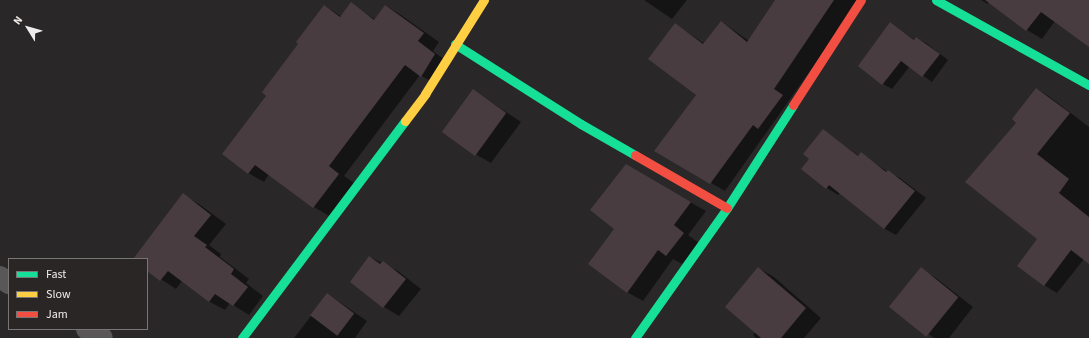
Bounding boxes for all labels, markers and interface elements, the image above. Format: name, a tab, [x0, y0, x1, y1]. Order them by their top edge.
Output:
north arrow	[8, 8, 48, 48]
text: N	[10, 13, 26, 28]
legend	[8, 258, 148, 330]
text: Fast	[46, 266, 66, 283]
text: Slow	[46, 286, 71, 303]
text: Jam	[46, 306, 68, 323]

